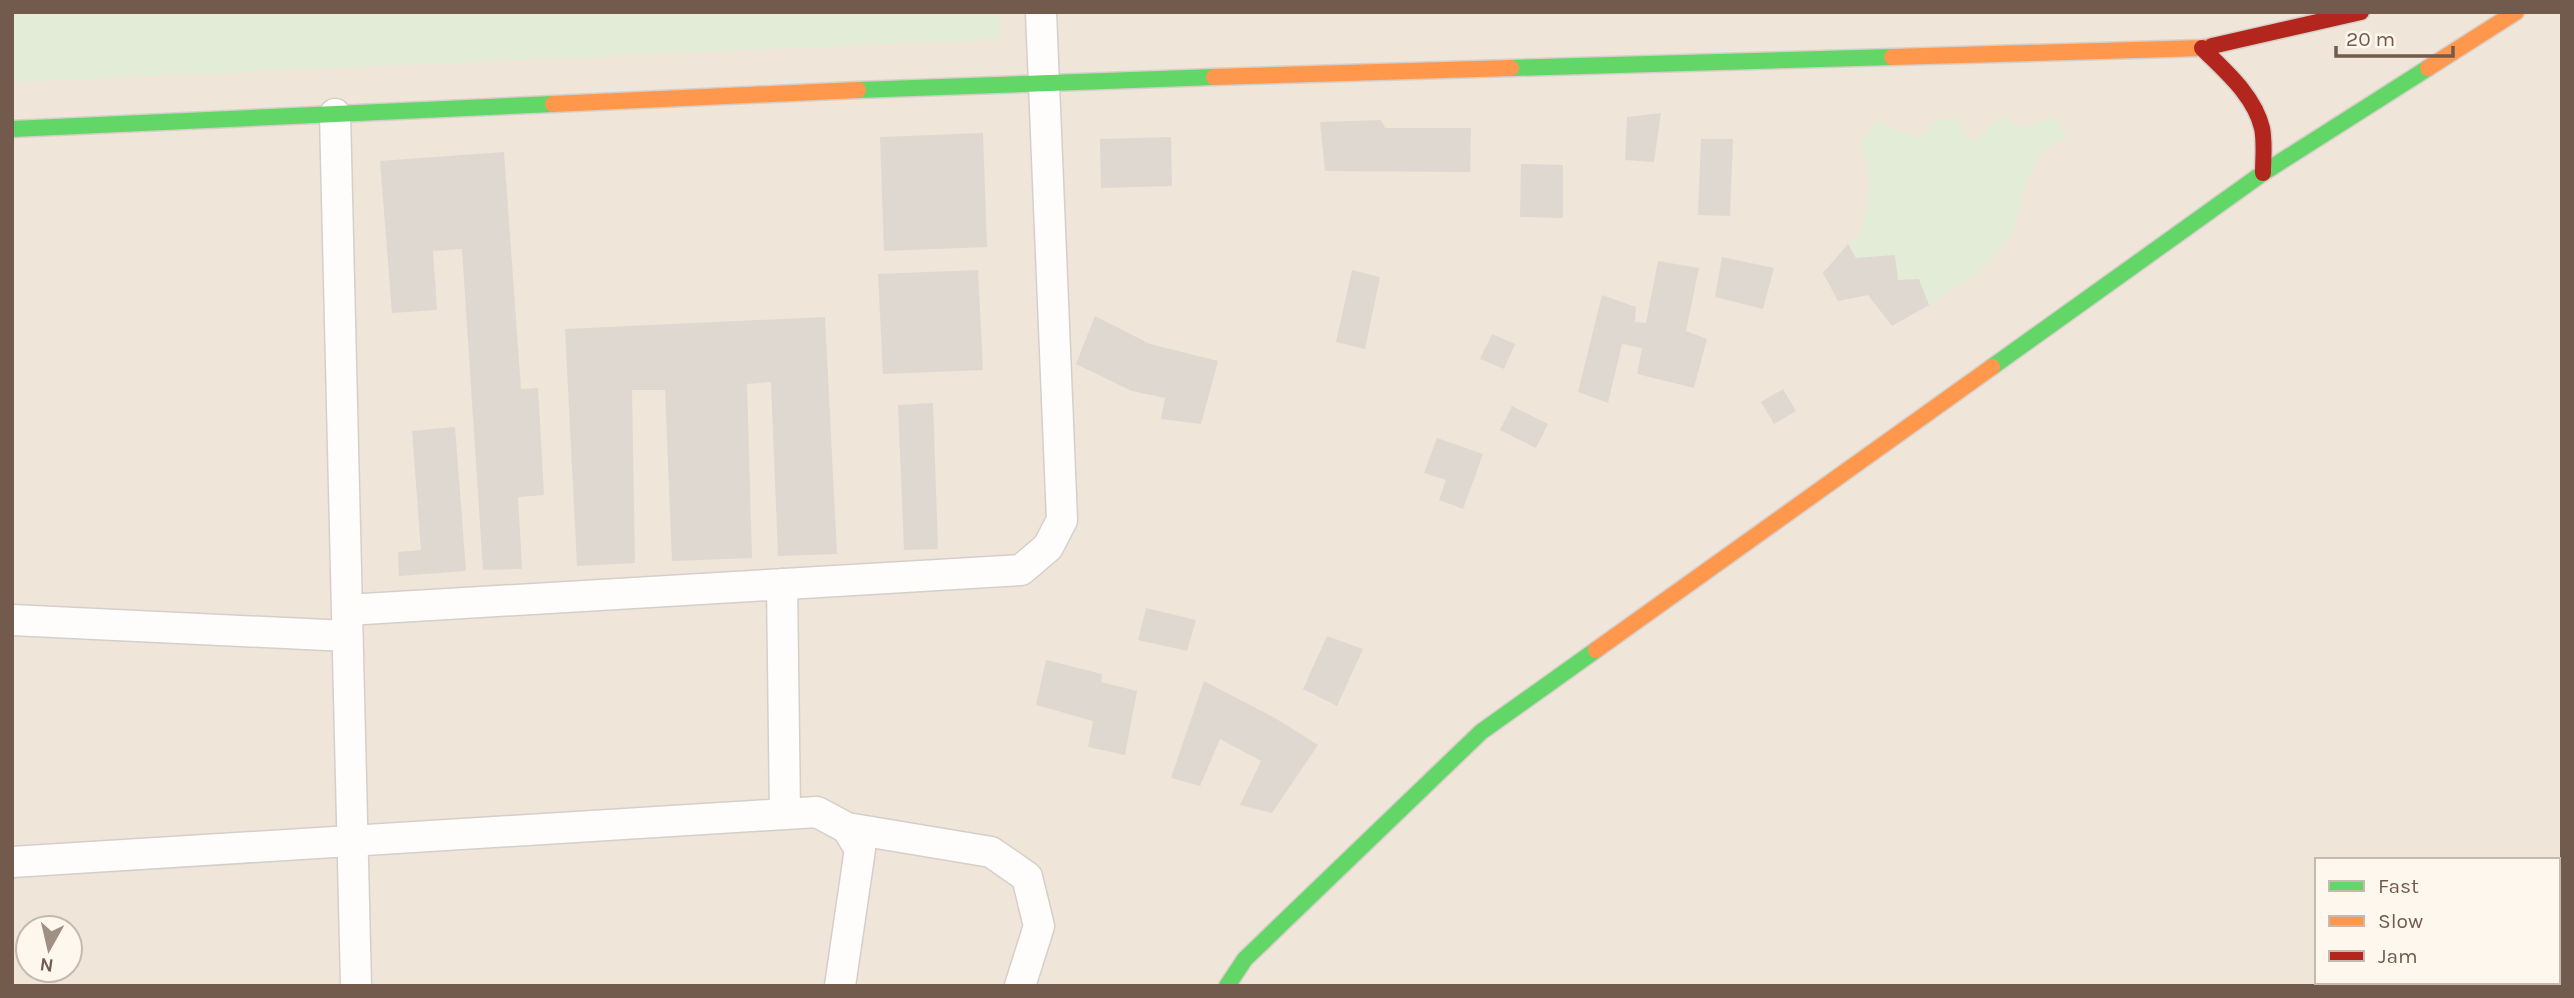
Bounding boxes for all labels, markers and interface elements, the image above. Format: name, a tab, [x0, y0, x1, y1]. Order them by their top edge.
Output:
scale bar	[2336, 14, 2453, 58]
text: 20 m	[2346, 27, 2395, 51]
legend	[2315, 858, 2560, 984]
text: Fast	[2378, 874, 2419, 898]
text: Slow	[2378, 909, 2423, 933]
north arrow	[14, 914, 84, 984]
text: Jam	[2378, 944, 2418, 968]
text: N	[38, 953, 55, 977]

